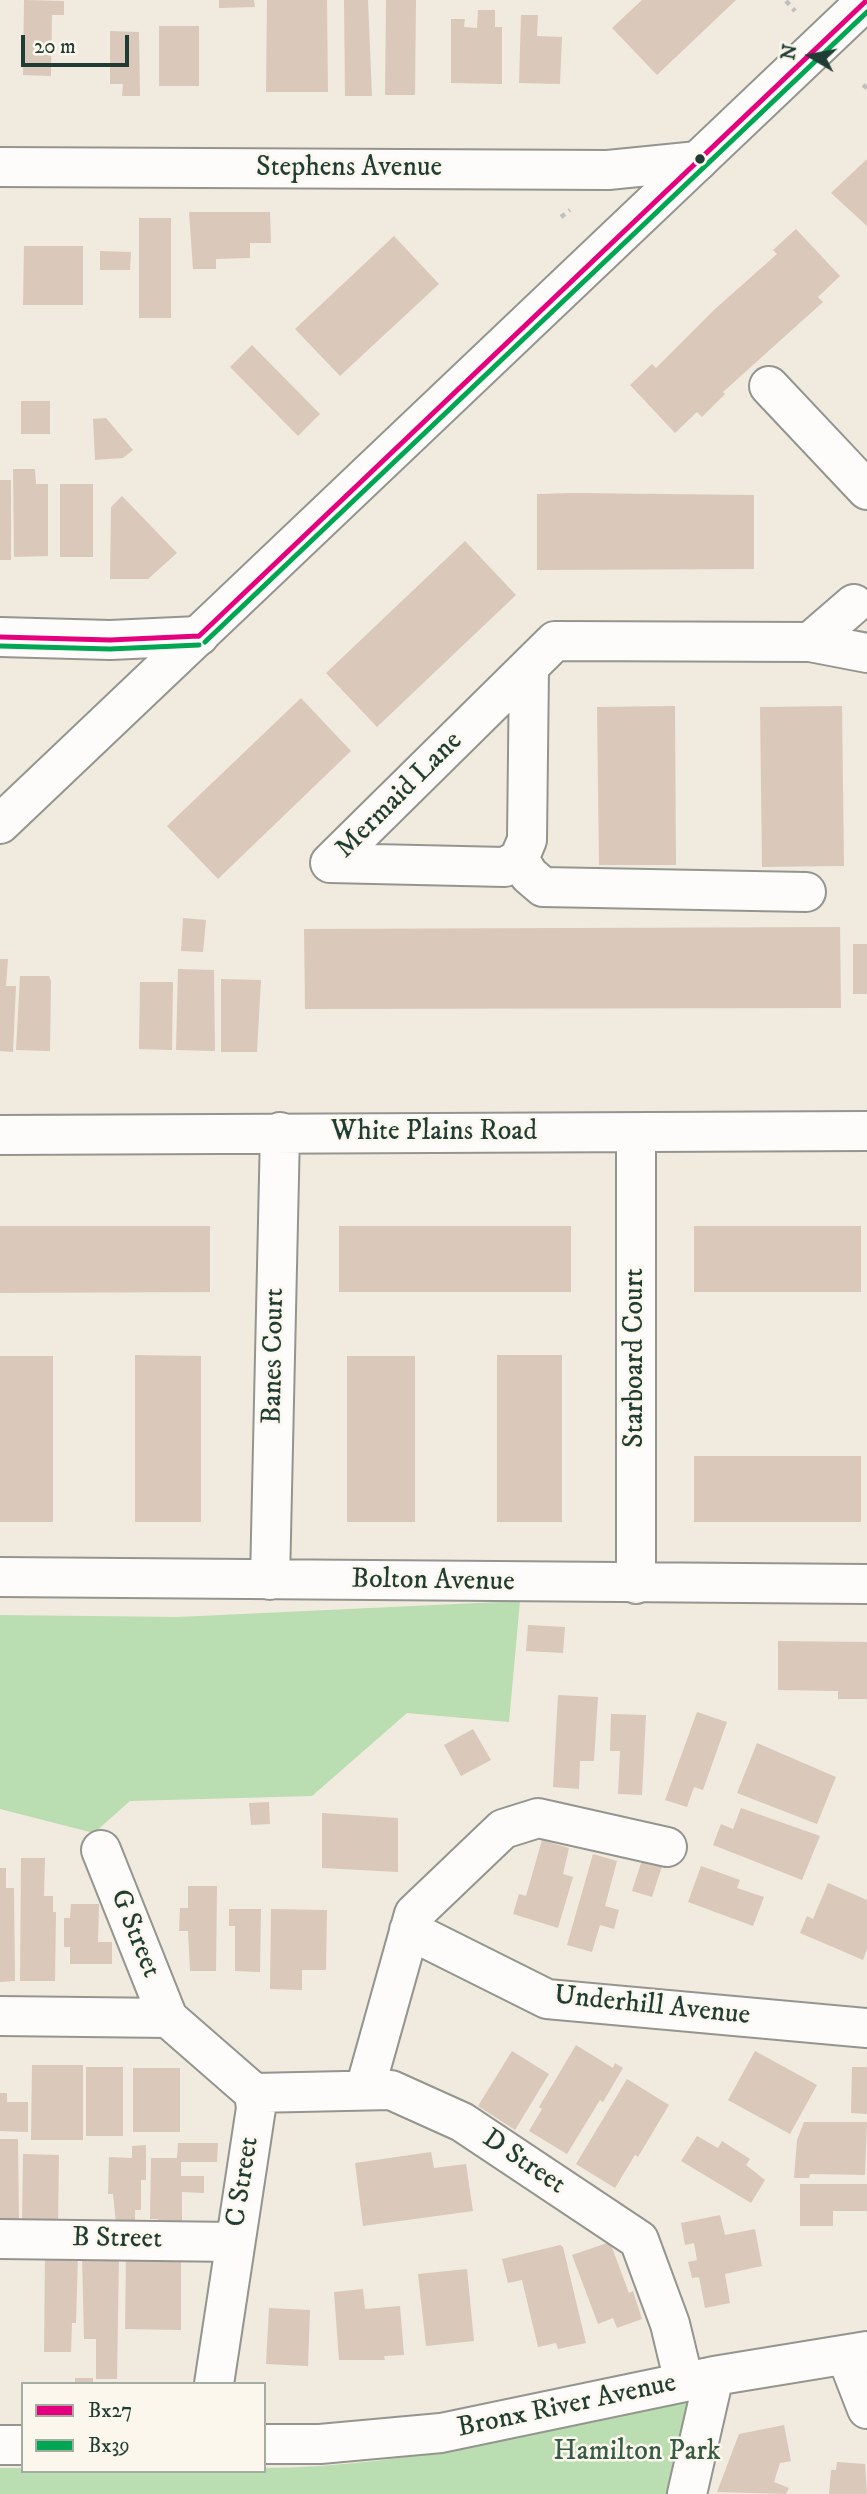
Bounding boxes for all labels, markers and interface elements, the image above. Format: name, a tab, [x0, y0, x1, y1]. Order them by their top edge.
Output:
scale bar	[24, 21, 133, 65]
north arrow	[776, 21, 846, 91]
text: 20 m	[34, 34, 76, 60]
text: N	[777, 43, 803, 62]
street label: Stephens Avenue	[256, 152, 442, 186]
unlabelled marker	[693, 152, 707, 166]
street label: Mermaid Lane	[330, 726, 470, 866]
street label: White Plains Road	[331, 1116, 537, 1150]
street label: Starboard Court	[619, 1268, 653, 1448]
street label: Banes Court	[257, 1288, 293, 1424]
street label: Bolton Avenue	[351, 1564, 515, 1600]
street label: G Street	[101, 1885, 167, 1983]
street label: Underhill Avenue	[552, 1980, 752, 2034]
street label: D Street	[475, 2123, 571, 2203]
street label: C Street	[220, 2135, 268, 2229]
street label: B Street	[72, 2222, 162, 2258]
street label: Bronx River Avenue	[455, 2367, 679, 2447]
legend	[21, 2382, 266, 2473]
text: Bx27	[88, 2398, 132, 2424]
text: Bx39	[88, 2433, 130, 2459]
park label: Hamilton Park	[553, 2436, 721, 2470]

